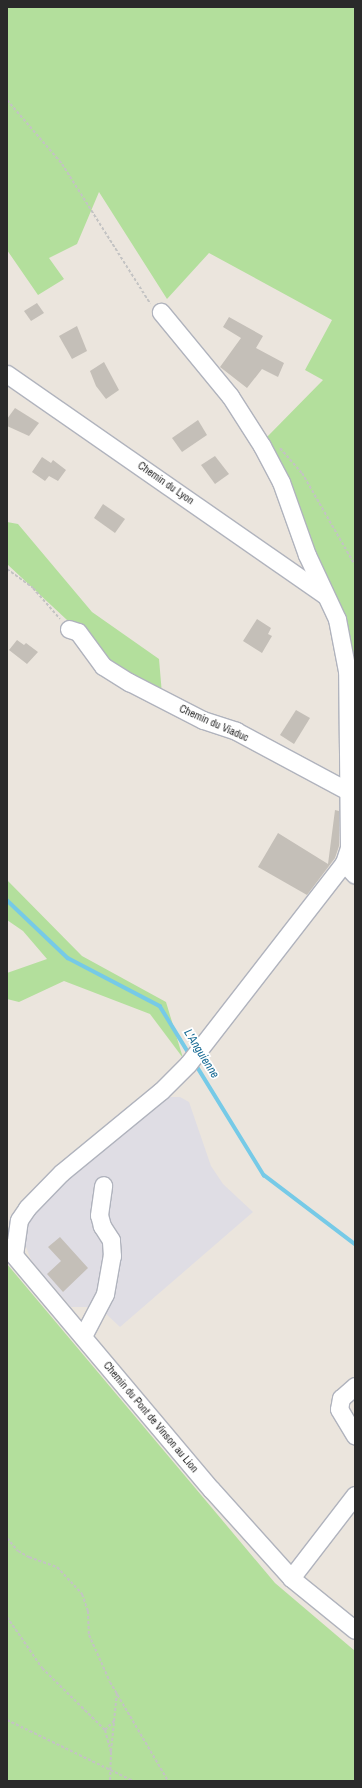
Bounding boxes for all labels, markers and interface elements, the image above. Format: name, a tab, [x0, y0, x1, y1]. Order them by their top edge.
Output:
street label: Chemin du Lyon	[135, 459, 197, 507]
street label: Chemin du Viaduc	[177, 702, 251, 744]
water label: L'Anguienne	[180, 1027, 222, 1081]
street label: Chemin du Pont de Vinson au Lion	[101, 1359, 201, 1475]

